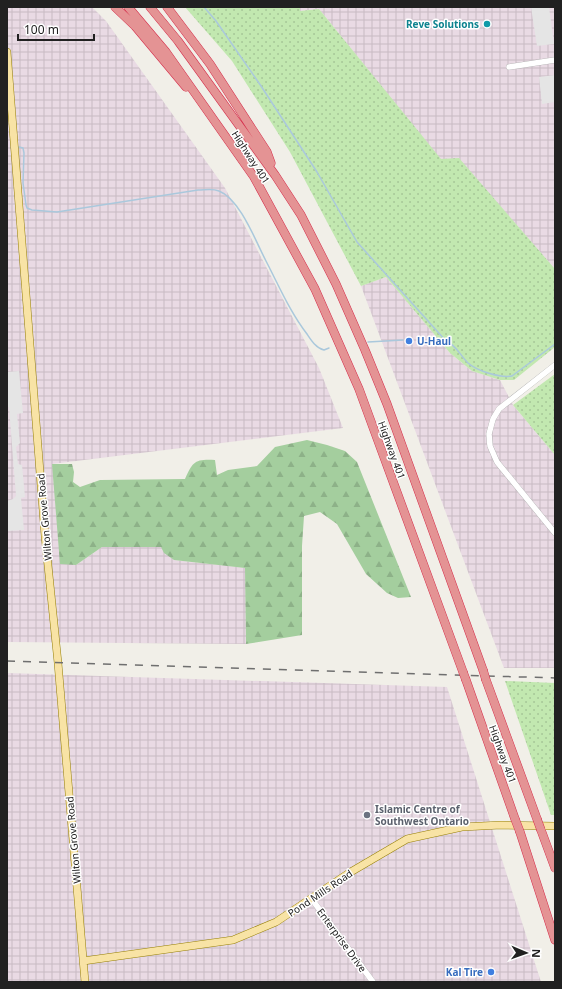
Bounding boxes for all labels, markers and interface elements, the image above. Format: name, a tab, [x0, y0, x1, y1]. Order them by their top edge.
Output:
scale bar	[18, 16, 94, 42]
place label: Reve Solutions	[406, 17, 479, 31]
marker: Reve Solutions	[482, 19, 492, 29]
text: 100 m	[24, 21, 59, 38]
street label: Highway 401	[229, 128, 273, 186]
place label: U-Haul	[417, 334, 451, 348]
marker: U-Haul	[404, 336, 414, 346]
street label: Highway 401	[375, 419, 409, 481]
street label: Wilton Grove Road	[33, 473, 55, 561]
street label: Highway 401	[486, 723, 520, 785]
street label: Wilton Grove Road	[62, 796, 84, 884]
place label: Islamic Centre of Southwest Ontario	[375, 802, 469, 828]
marker: Islamic Centre of Southwest Ontario	[362, 810, 372, 820]
street label: Pond Mills Road	[285, 866, 355, 920]
street label: Enterprise Drive	[314, 905, 370, 975]
north arrow	[506, 933, 546, 973]
text: N	[529, 949, 544, 958]
place label: Kal Tire	[446, 965, 483, 979]
marker: Kal Tire	[486, 967, 496, 977]

